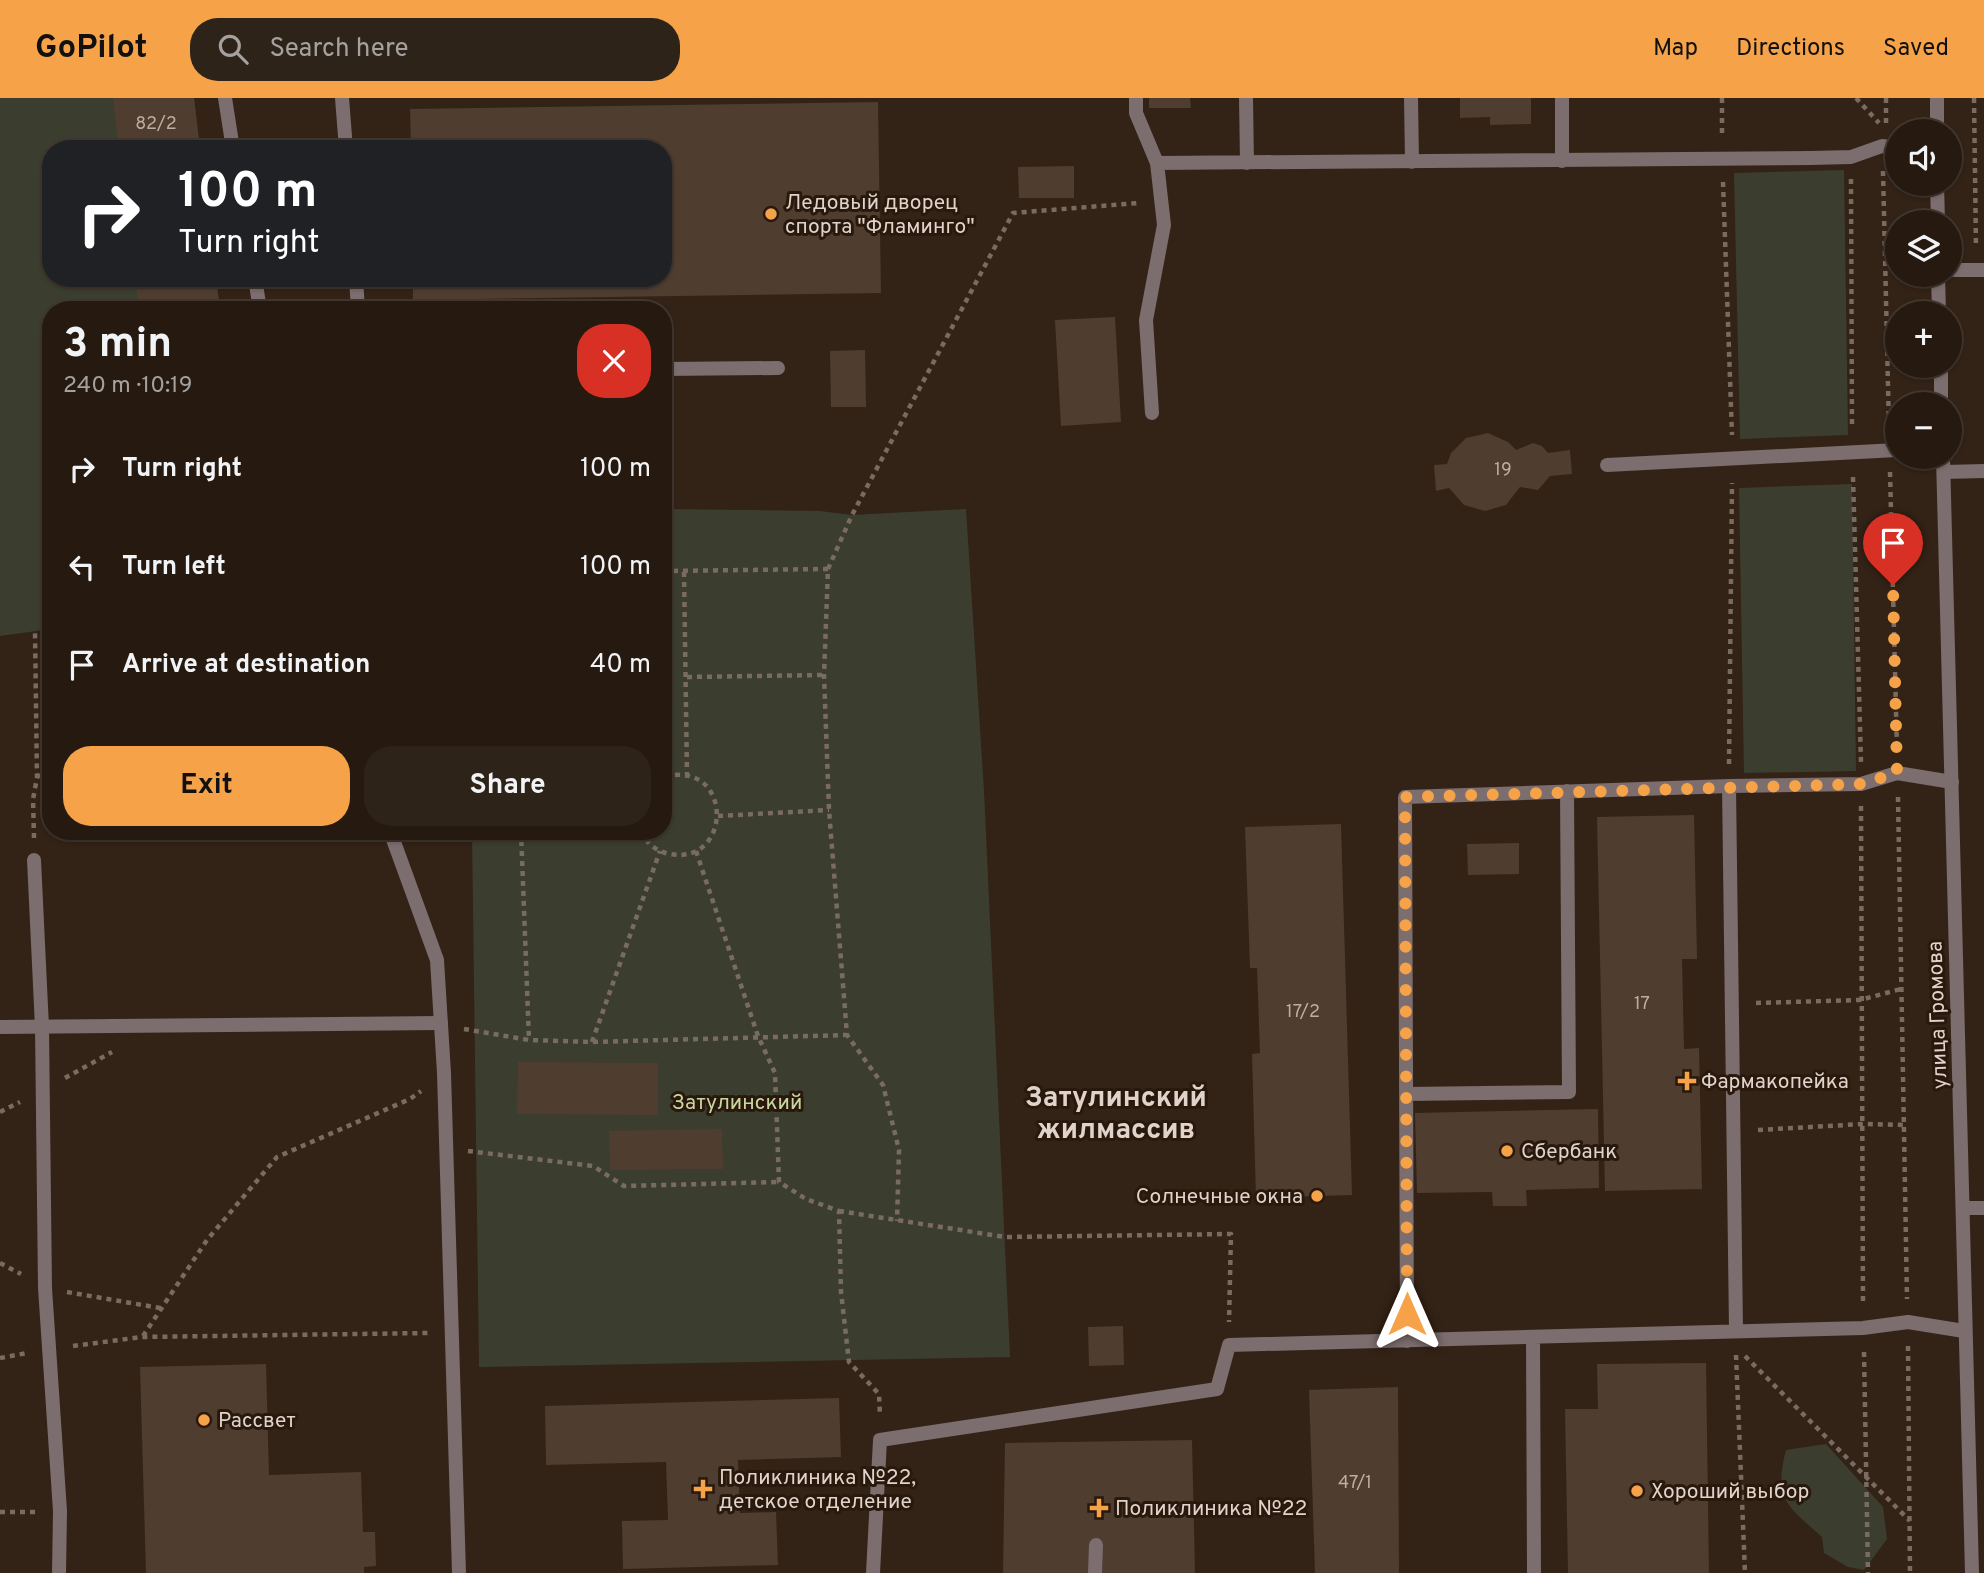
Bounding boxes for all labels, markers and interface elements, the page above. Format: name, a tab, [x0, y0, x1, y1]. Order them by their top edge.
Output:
search box	[190, 18, 680, 81]
text: GoPilot	[35, 28, 148, 70]
icon: search	[214, 30, 252, 68]
text: Search here	[270, 33, 408, 66]
text: Map	[1653, 34, 1698, 64]
text: Directions	[1736, 34, 1845, 64]
text: Saved	[1883, 34, 1949, 64]
house number: 82/2	[135, 113, 177, 136]
map controls	[1885, 119, 1962, 469]
button: sound	[1885, 119, 1962, 196]
text: 100 m	[178, 163, 317, 225]
icon: right	[63, 168, 154, 259]
place label: Ледовый дворец спорта "Фламинго"	[785, 190, 975, 241]
marker: Ледовый дворец спорта "Фламинго"	[763, 206, 779, 222]
button: layers	[1885, 210, 1962, 287]
text: Turn right	[178, 224, 320, 264]
button: +	[1885, 301, 1962, 378]
text: 3 min	[63, 319, 172, 372]
button: close	[577, 324, 651, 398]
text: 240 m · 10:19	[63, 372, 192, 401]
button: −	[1885, 392, 1962, 469]
icon: right	[63, 450, 101, 488]
text: Turn right	[122, 453, 242, 486]
text: 100 m	[580, 453, 651, 486]
house number: 19	[1494, 459, 1512, 482]
pin	[1863, 513, 1923, 585]
icon: arrive	[1874, 524, 1912, 562]
icon: left	[63, 548, 101, 586]
text: Turn left	[122, 551, 226, 584]
text: 100 m	[580, 551, 651, 584]
icon: arrive	[63, 646, 101, 684]
text: Arrive at destination	[122, 649, 370, 682]
text: 40 m	[590, 649, 651, 682]
button: Exit	[63, 746, 350, 826]
button: Share	[364, 746, 651, 826]
street label: улица Громова	[1922, 940, 1955, 1090]
house number: 17	[1634, 993, 1650, 1016]
house number: 17/2	[1286, 1001, 1320, 1024]
place label: Фармакопейка	[1701, 1069, 1849, 1096]
marker: Фармакопейка	[1679, 1073, 1695, 1089]
district label: Затулинский жилмассив	[1025, 1081, 1207, 1149]
park label: Затулинский	[672, 1090, 802, 1117]
place label: Сбербанк	[1521, 1139, 1617, 1166]
marker: Сбербанк	[1499, 1143, 1515, 1159]
place label: Солнечные окна	[1136, 1184, 1303, 1211]
marker: Солнечные окна	[1309, 1188, 1325, 1204]
position arrow	[1370, 1277, 1444, 1351]
place label: Рассвет	[218, 1408, 296, 1435]
marker: Рассвет	[196, 1412, 212, 1428]
place label: Поликлиника №22, детское отделение	[719, 1465, 916, 1516]
house number: 47/1	[1338, 1472, 1372, 1495]
marker: Поликлиника №22, детское отделение	[693, 1479, 713, 1499]
place label: Хороший выбор	[1651, 1479, 1810, 1506]
marker: Хороший выбор	[1629, 1483, 1645, 1499]
place label: Поликлиника №22	[1115, 1496, 1307, 1523]
marker: Поликлиника №22	[1089, 1498, 1109, 1518]

